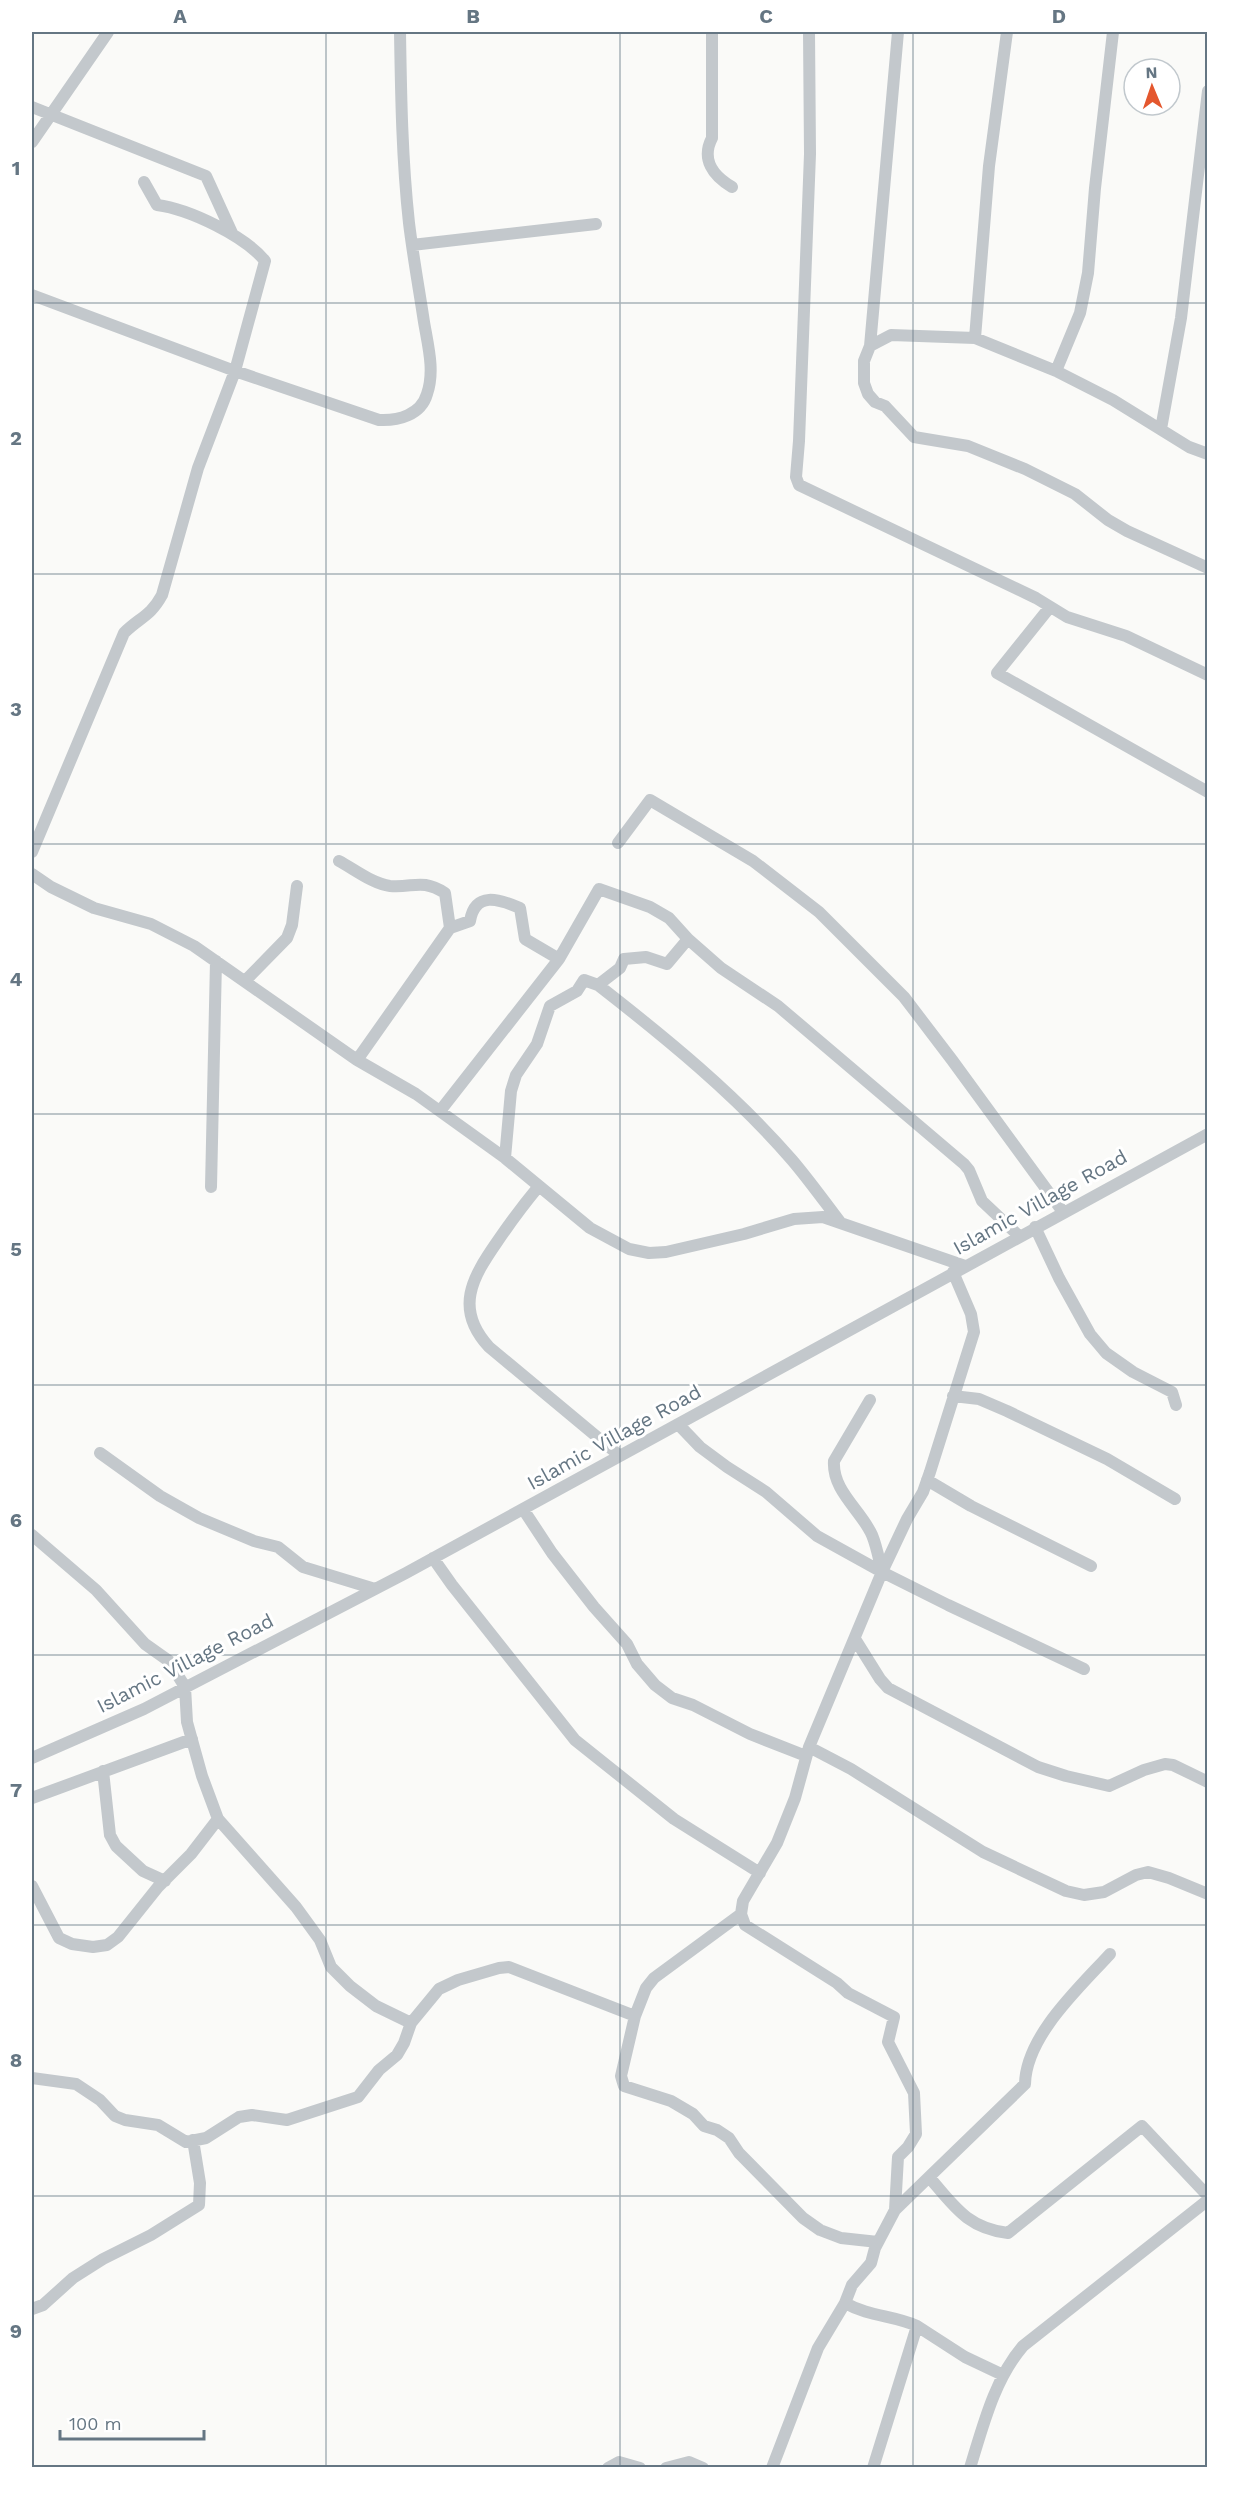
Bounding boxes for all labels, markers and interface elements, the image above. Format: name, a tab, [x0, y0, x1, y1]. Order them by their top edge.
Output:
text: A	[173, 4, 187, 28]
text: B	[466, 4, 480, 28]
text: C	[759, 4, 773, 28]
text: D	[1052, 4, 1066, 28]
north arrow	[1122, 57, 1182, 117]
text: N	[1145, 63, 1158, 82]
text: 1	[12, 156, 20, 180]
text: 2	[10, 426, 22, 450]
text: 3	[10, 697, 22, 721]
text: 4	[10, 967, 23, 991]
street label: Islamic Village Road	[949, 1144, 1131, 1260]
text: 5	[10, 1237, 22, 1261]
street label: Islamic Village Road	[523, 1379, 705, 1495]
text: 6	[10, 1508, 22, 1532]
street label: Islamic Village Road	[93, 1608, 277, 1718]
text: 7	[10, 1778, 22, 1802]
text: 8	[10, 2048, 22, 2072]
text: 9	[10, 2319, 22, 2343]
scale bar	[60, 2403, 204, 2441]
text: 100 m	[69, 2413, 122, 2434]

